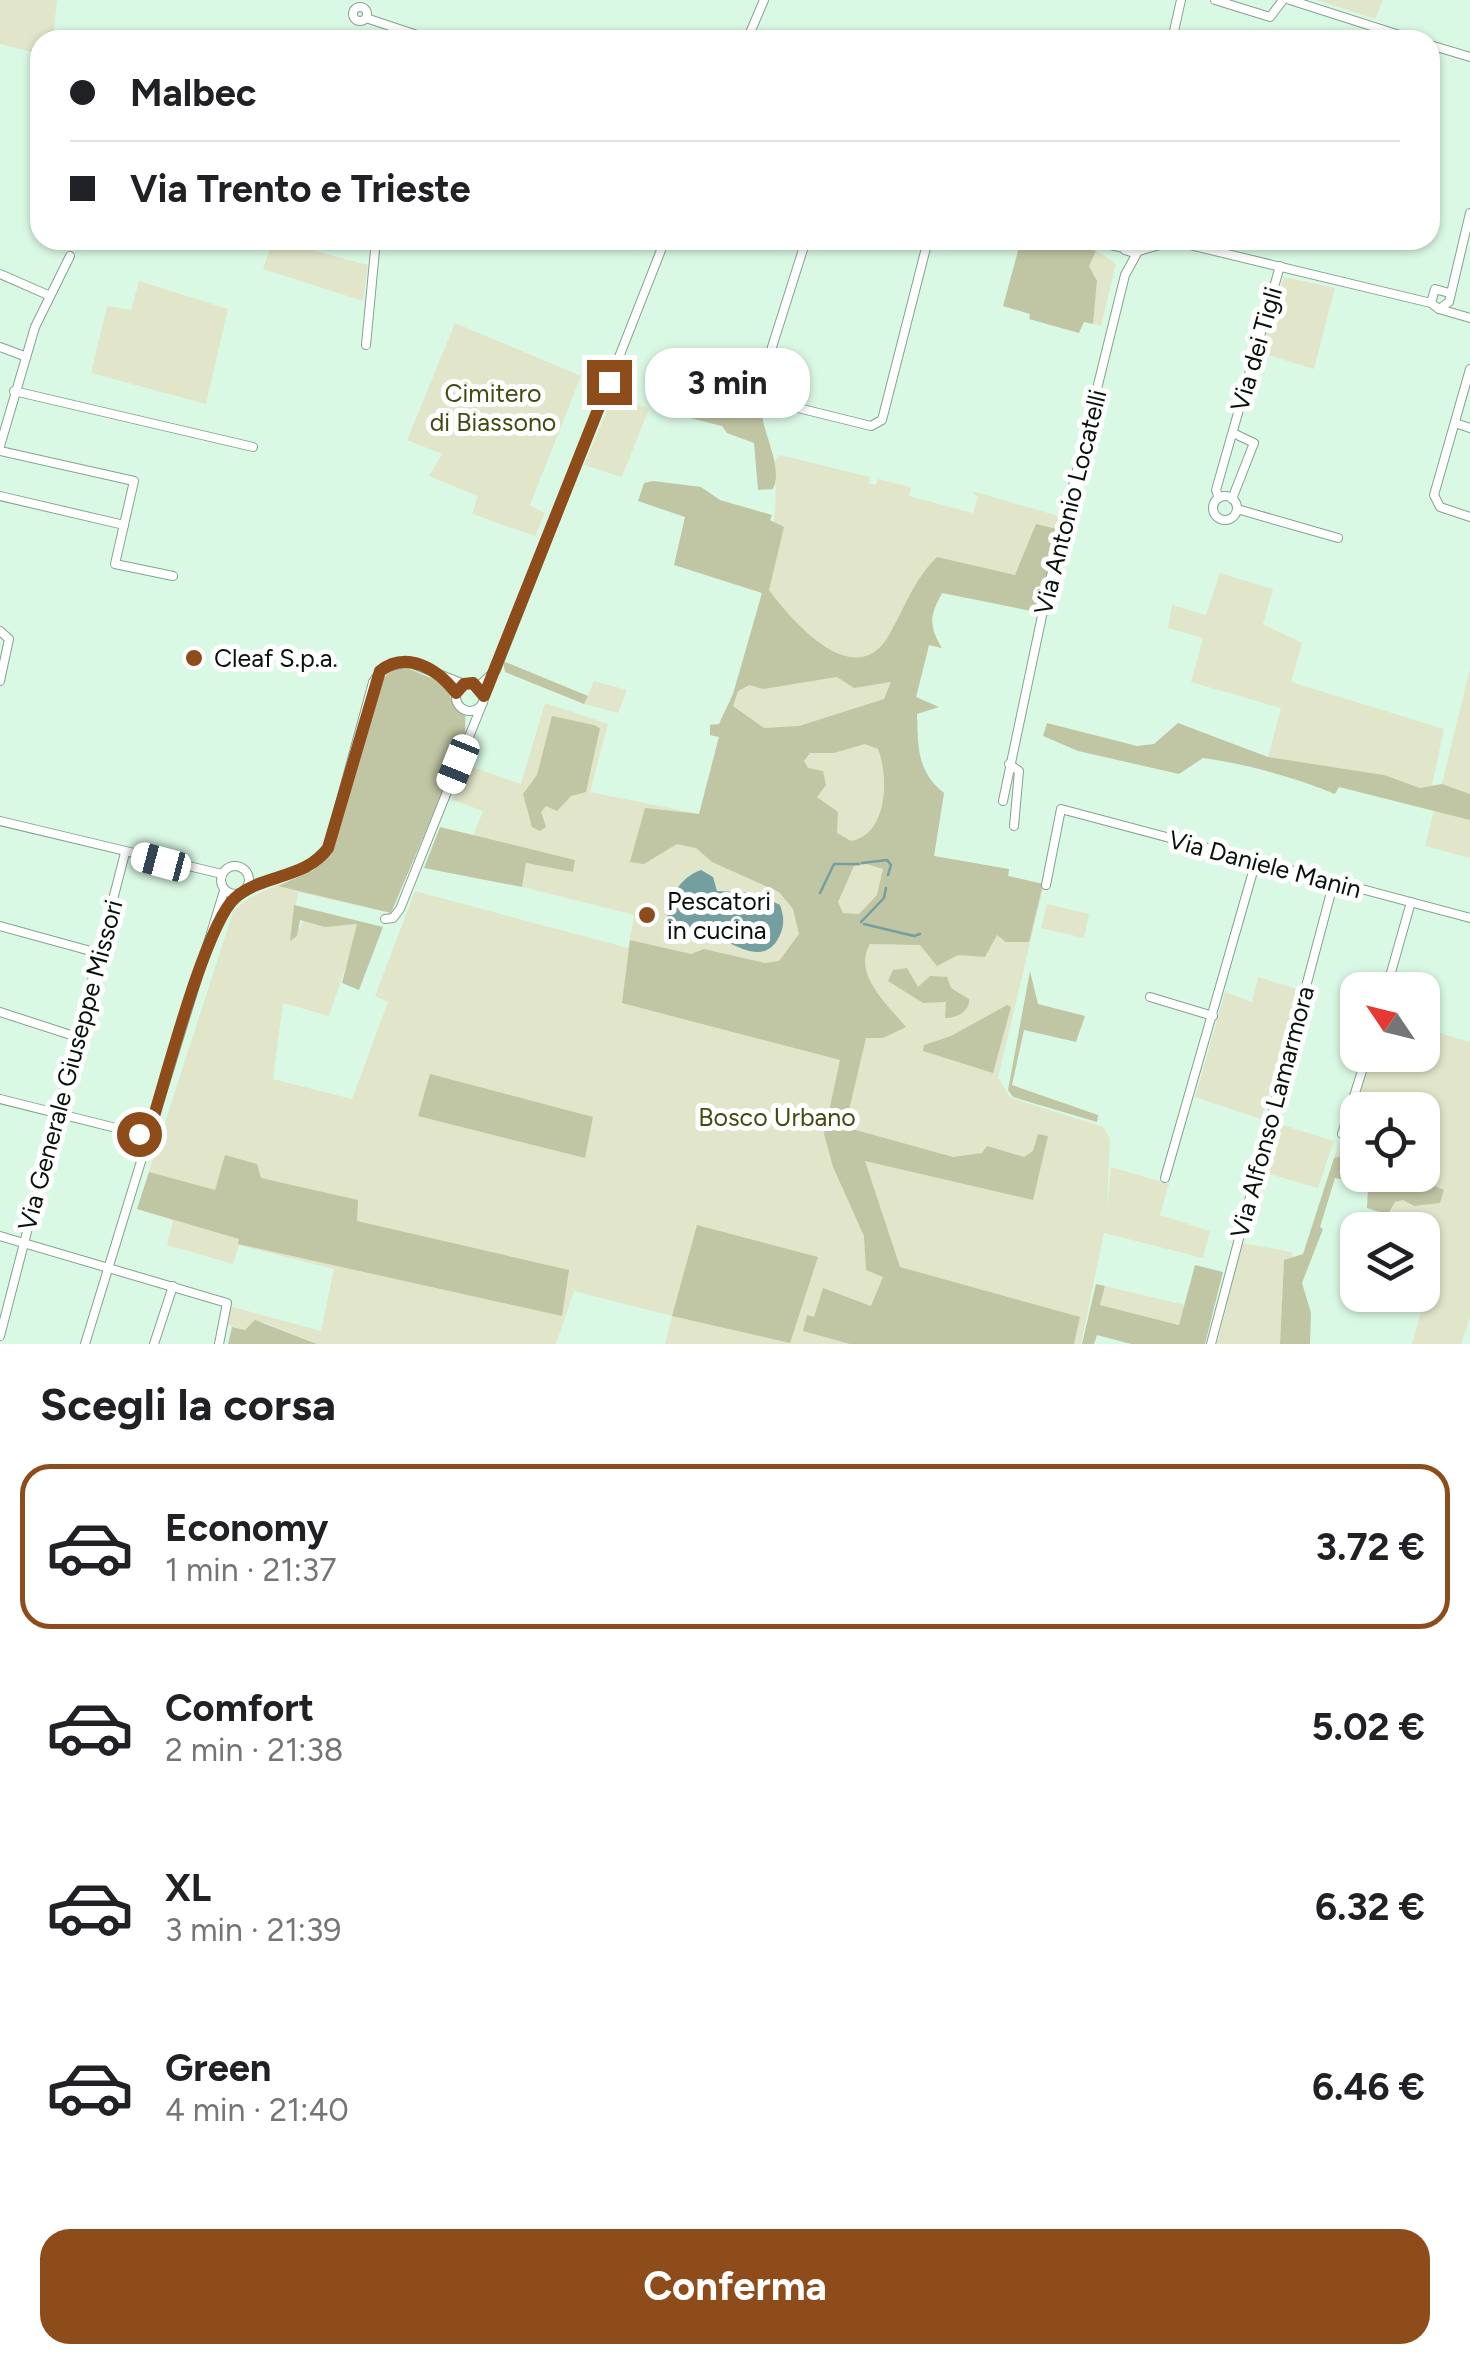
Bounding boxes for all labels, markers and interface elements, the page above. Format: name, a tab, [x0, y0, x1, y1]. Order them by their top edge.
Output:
text: Malbec	[130, 70, 257, 116]
text: Via Trento e Trieste	[130, 166, 470, 212]
street label: Via dei Tigli	[1224, 283, 1288, 415]
callout: 3 min	[644, 347, 809, 417]
route end	[587, 360, 632, 405]
text: 3 min	[688, 364, 767, 402]
park label: Cimitero di Biassono	[430, 378, 556, 437]
street label: Via Antonio Locatelli	[1028, 386, 1112, 618]
place label: Cleaf S.p.a.	[214, 643, 338, 673]
marker: Cleaf S.p.a.	[183, 647, 205, 669]
car	[433, 731, 483, 797]
street label: Via Daniele Manin	[1165, 824, 1365, 904]
car	[128, 840, 194, 884]
place label: Pescatori in cucina	[667, 886, 771, 945]
street label: Via Generale Giuseppe Missori	[11, 896, 129, 1234]
marker: Pescatori in cucina	[636, 904, 658, 926]
north arrow	[1340, 972, 1440, 1072]
map controls	[1340, 972, 1440, 1312]
street label: Via Alfonso Lamarmora	[1224, 983, 1320, 1241]
button: locate	[1340, 1092, 1440, 1192]
park label: Bosco Urbano	[698, 1102, 856, 1132]
route start	[117, 1112, 162, 1157]
button: layers	[1340, 1212, 1440, 1312]
text: Scegli la corsa	[40, 1377, 336, 1431]
icon: car	[45, 1502, 135, 1592]
text: Economy	[165, 1505, 328, 1551]
text: 3.72 €	[1316, 1524, 1425, 1570]
text: 1 min · 21:37	[165, 1551, 336, 1589]
icon: car	[45, 1682, 135, 1772]
text: Comfort	[165, 1685, 314, 1731]
text: 5.02 €	[1311, 1704, 1425, 1750]
text: 2 min · 21:38	[165, 1731, 344, 1769]
icon: car	[45, 1862, 135, 1952]
text: XL	[165, 1865, 211, 1911]
text: 6.32 €	[1315, 1884, 1425, 1930]
text: 3 min · 21:39	[165, 1911, 341, 1949]
icon: car	[45, 2042, 135, 2132]
text: Green	[165, 2045, 271, 2091]
text: 6.46 €	[1312, 2064, 1425, 2110]
text: 4 min · 21:40	[165, 2091, 349, 2129]
button: Conferma	[40, 2229, 1430, 2344]

